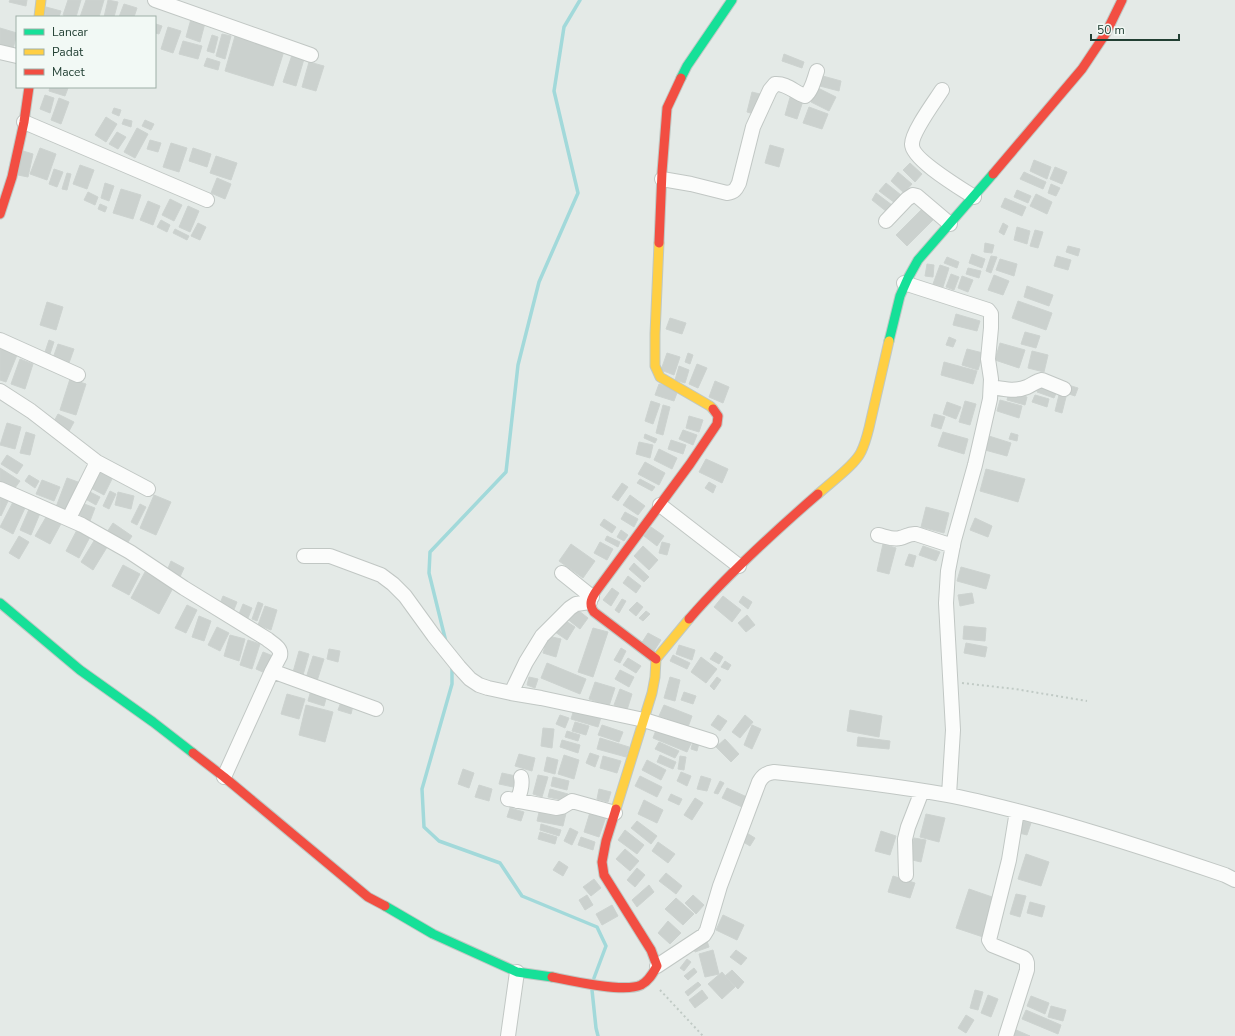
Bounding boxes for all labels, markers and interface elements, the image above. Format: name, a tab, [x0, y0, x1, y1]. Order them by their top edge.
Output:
legend	[16, 16, 156, 88]
scale bar	[1091, 16, 1179, 42]
text: 50 m	[1097, 22, 1125, 38]
text: Lancar	[52, 24, 89, 40]
text: Padat	[52, 44, 84, 60]
text: Macet	[52, 64, 85, 80]

